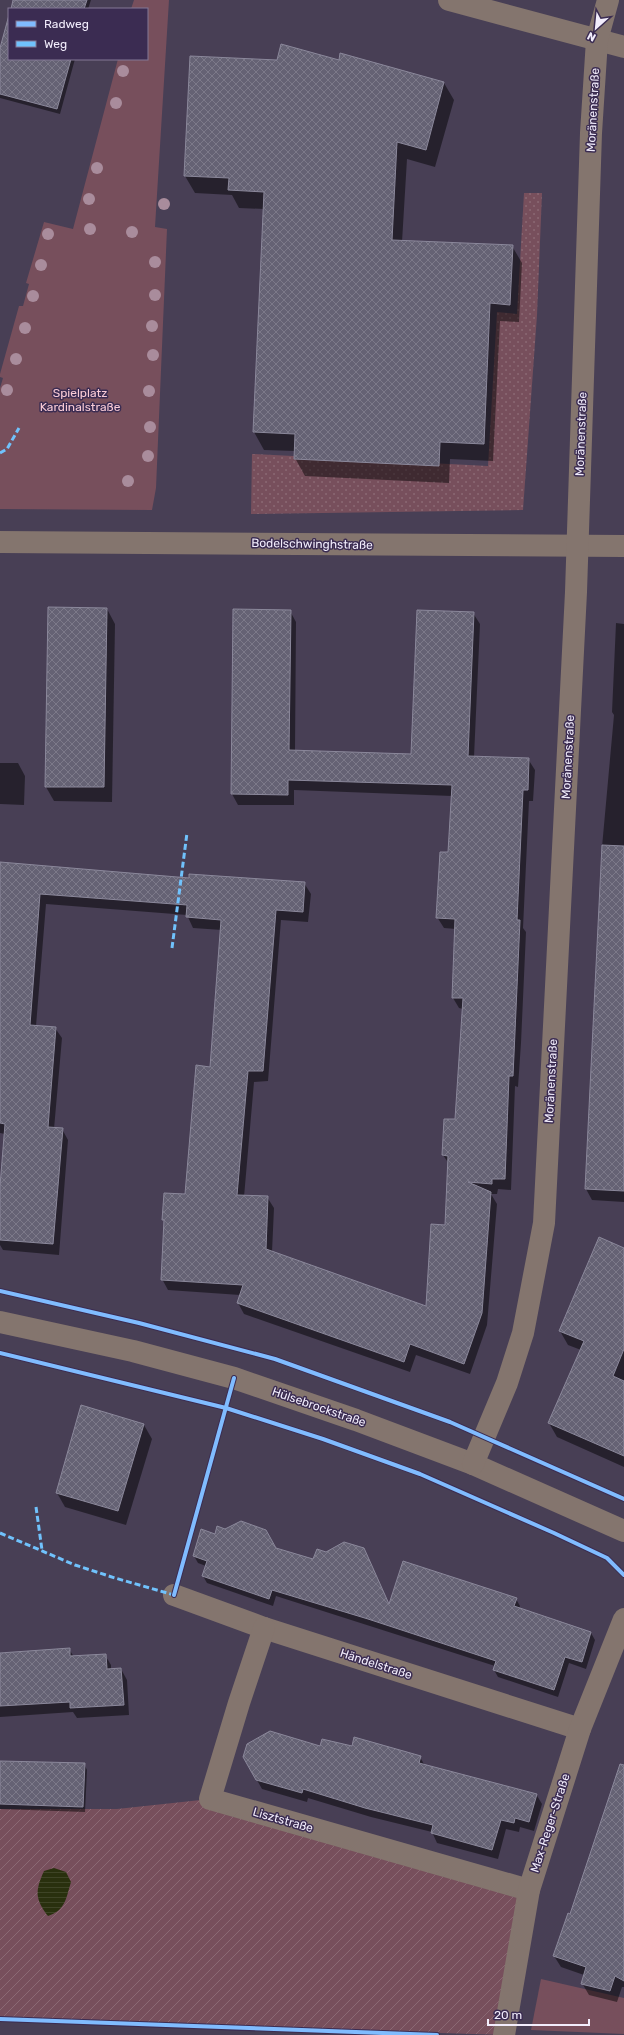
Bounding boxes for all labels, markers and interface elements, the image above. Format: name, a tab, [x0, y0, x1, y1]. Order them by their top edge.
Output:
legend	[8, 8, 148, 60]
north arrow	[576, 8, 616, 48]
text: Radweg	[44, 17, 89, 31]
text: N	[585, 29, 598, 44]
text: Weg	[44, 37, 67, 51]
street label: Moränenstraße	[584, 67, 602, 153]
park label: Spielplatz Kardinalstraße	[40, 386, 121, 414]
street label: Moränenstraße	[573, 391, 589, 476]
street label: Bodelschwinghstraße	[251, 536, 373, 552]
street label: Moränenstraße	[559, 714, 577, 800]
street label: Moränenstraße	[542, 1038, 560, 1124]
street label: Hülsebrockstraße	[270, 1384, 368, 1430]
street label: Händelstraße	[338, 1646, 414, 1682]
street label: Max-Reger-Straße	[527, 1772, 573, 1874]
street label: Lisztstraße	[251, 1805, 315, 1835]
scale bar	[488, 2001, 589, 2027]
text: 20 m	[494, 2008, 522, 2022]

